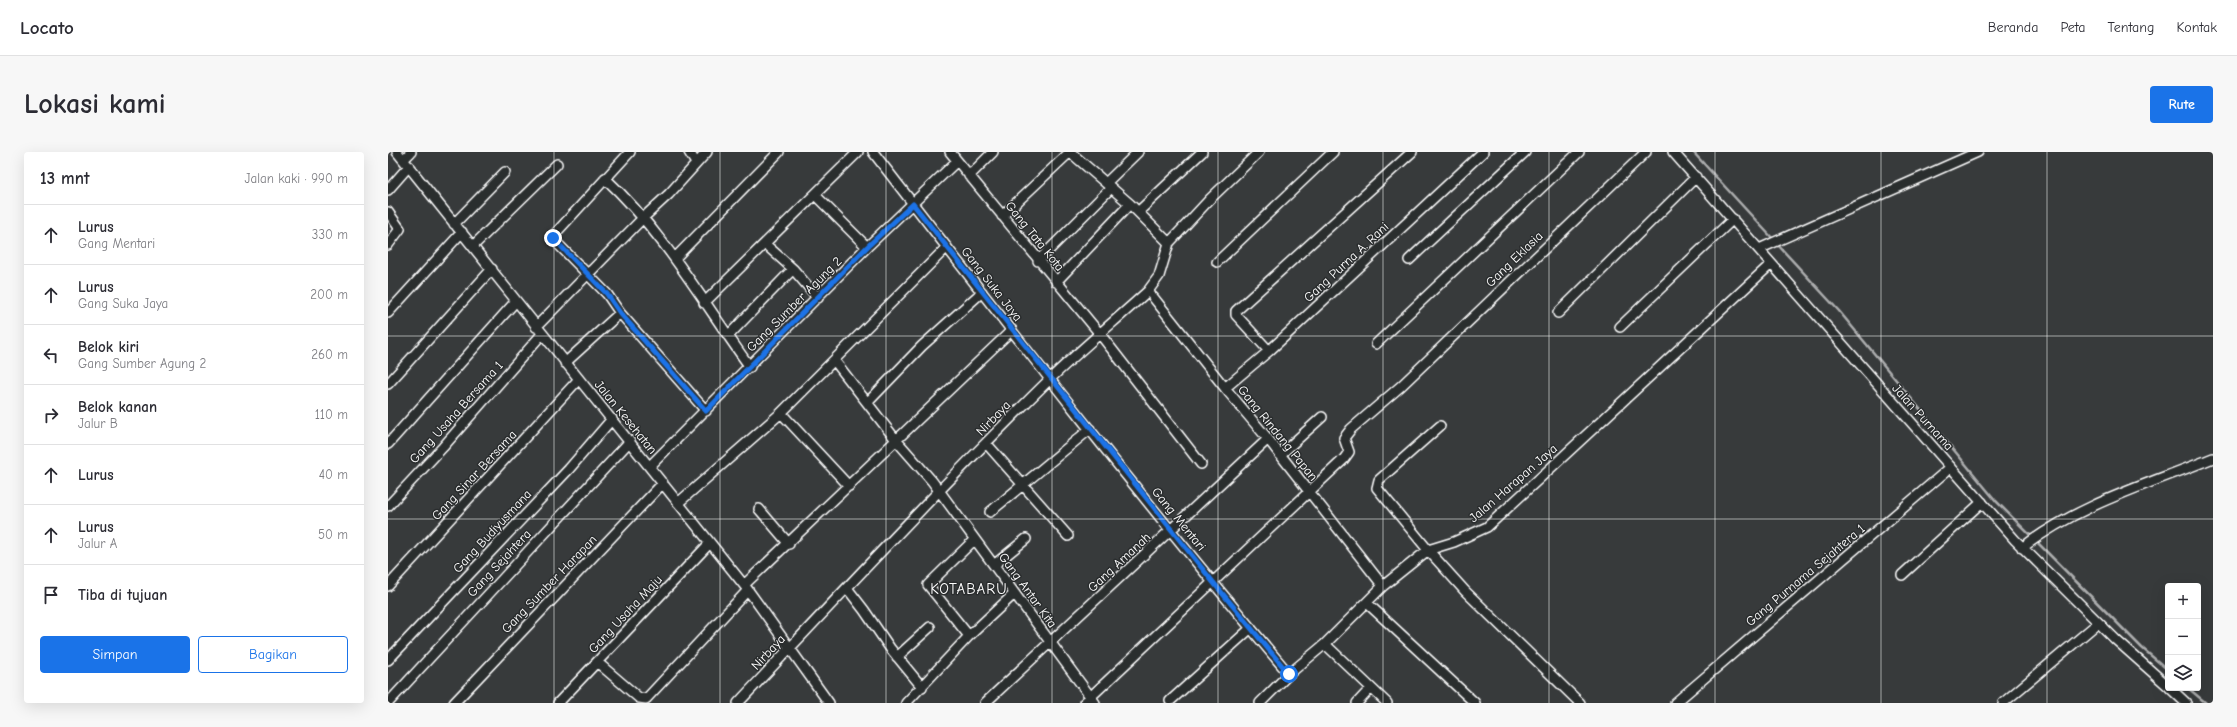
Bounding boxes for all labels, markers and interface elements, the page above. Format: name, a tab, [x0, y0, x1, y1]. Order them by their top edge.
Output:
text: Locato	[20, 17, 74, 39]
text: Beranda	[1988, 19, 2038, 36]
text: Peta	[2060, 19, 2085, 36]
text: Tentang	[2107, 19, 2154, 36]
text: Kontak	[2176, 19, 2217, 36]
button: Rute	[2150, 86, 2213, 123]
text: Lokasi kami	[24, 88, 166, 120]
text: 13 mnt	[40, 169, 89, 188]
text: Jalan kaki · 990 m	[245, 171, 348, 186]
street label: Gang Tata Kota	[1002, 198, 1068, 274]
text: Lurus	[78, 218, 114, 236]
street label: Gang Purna A. Rani	[1301, 219, 1391, 305]
icon: ahead	[40, 224, 62, 246]
text: 330 m	[312, 227, 348, 242]
street label: Gang Eklasia	[1482, 228, 1546, 290]
route end	[544, 229, 562, 247]
text: Gang Mentari	[78, 236, 155, 251]
street label: Gang Suka Jaya	[958, 244, 1026, 324]
street label: Gang Sumber Agung 2	[743, 253, 845, 355]
text: Lurus	[78, 278, 114, 296]
icon: ahead	[40, 284, 62, 306]
text: 200 m	[310, 287, 348, 302]
text: Gang Suka Jaya	[78, 296, 168, 311]
text: Belok kiri	[78, 338, 139, 356]
icon: left	[40, 344, 62, 366]
text: 260 m	[311, 347, 348, 362]
text: Gang Sumber Agung 2	[78, 356, 206, 371]
street label: Gang Usaha Bersama 1	[406, 358, 506, 466]
street label: Jalan Kesehatan	[592, 377, 660, 457]
street label: Jalan Purnama	[1889, 381, 1957, 453]
street label: Gang Rindang Papan	[1235, 382, 1321, 484]
street label: Nirbaya	[973, 397, 1013, 439]
text: Belok kanan	[78, 398, 157, 416]
icon: right	[40, 404, 62, 426]
text: 110 m	[315, 407, 348, 422]
text: Jalur B	[78, 416, 118, 431]
street label: Gang Sinar Bersama	[429, 427, 519, 523]
street label: Jalan Harapan Jaya	[1466, 441, 1560, 525]
icon: ahead	[40, 464, 62, 486]
text: Lurus	[78, 466, 114, 484]
text: 40 m	[319, 467, 348, 482]
street label: Gang Mentari	[1149, 484, 1209, 554]
street label: Gang Budiyusmana	[450, 486, 534, 576]
text: Lurus	[78, 518, 114, 536]
street label: Gang Purnama Sejahtera 1	[1742, 521, 1868, 629]
icon: ahead	[40, 524, 62, 546]
street label: Gang Sejahtera	[464, 526, 534, 600]
text: 50 m	[318, 527, 348, 542]
street label: Gang Amanah	[1085, 529, 1154, 595]
street label: Gang Sumber Harapan	[498, 532, 600, 636]
text: Jalur A	[78, 536, 117, 551]
street label: Gang Antar Kita	[996, 550, 1060, 630]
street label: Gang Usaha Maju	[585, 572, 665, 656]
district label: KOTABARU	[930, 580, 1008, 598]
map controls	[2165, 583, 2201, 691]
button: +	[2165, 583, 2201, 619]
icon: arrive	[40, 584, 62, 606]
text: Tiba di tujuan	[78, 586, 167, 604]
button: −	[2165, 619, 2201, 655]
street label: Nirbaya	[748, 631, 788, 673]
button: Simpan	[40, 636, 190, 673]
button: Bagikan	[198, 636, 348, 673]
button: layers	[2165, 655, 2201, 691]
route start	[1280, 665, 1298, 683]

